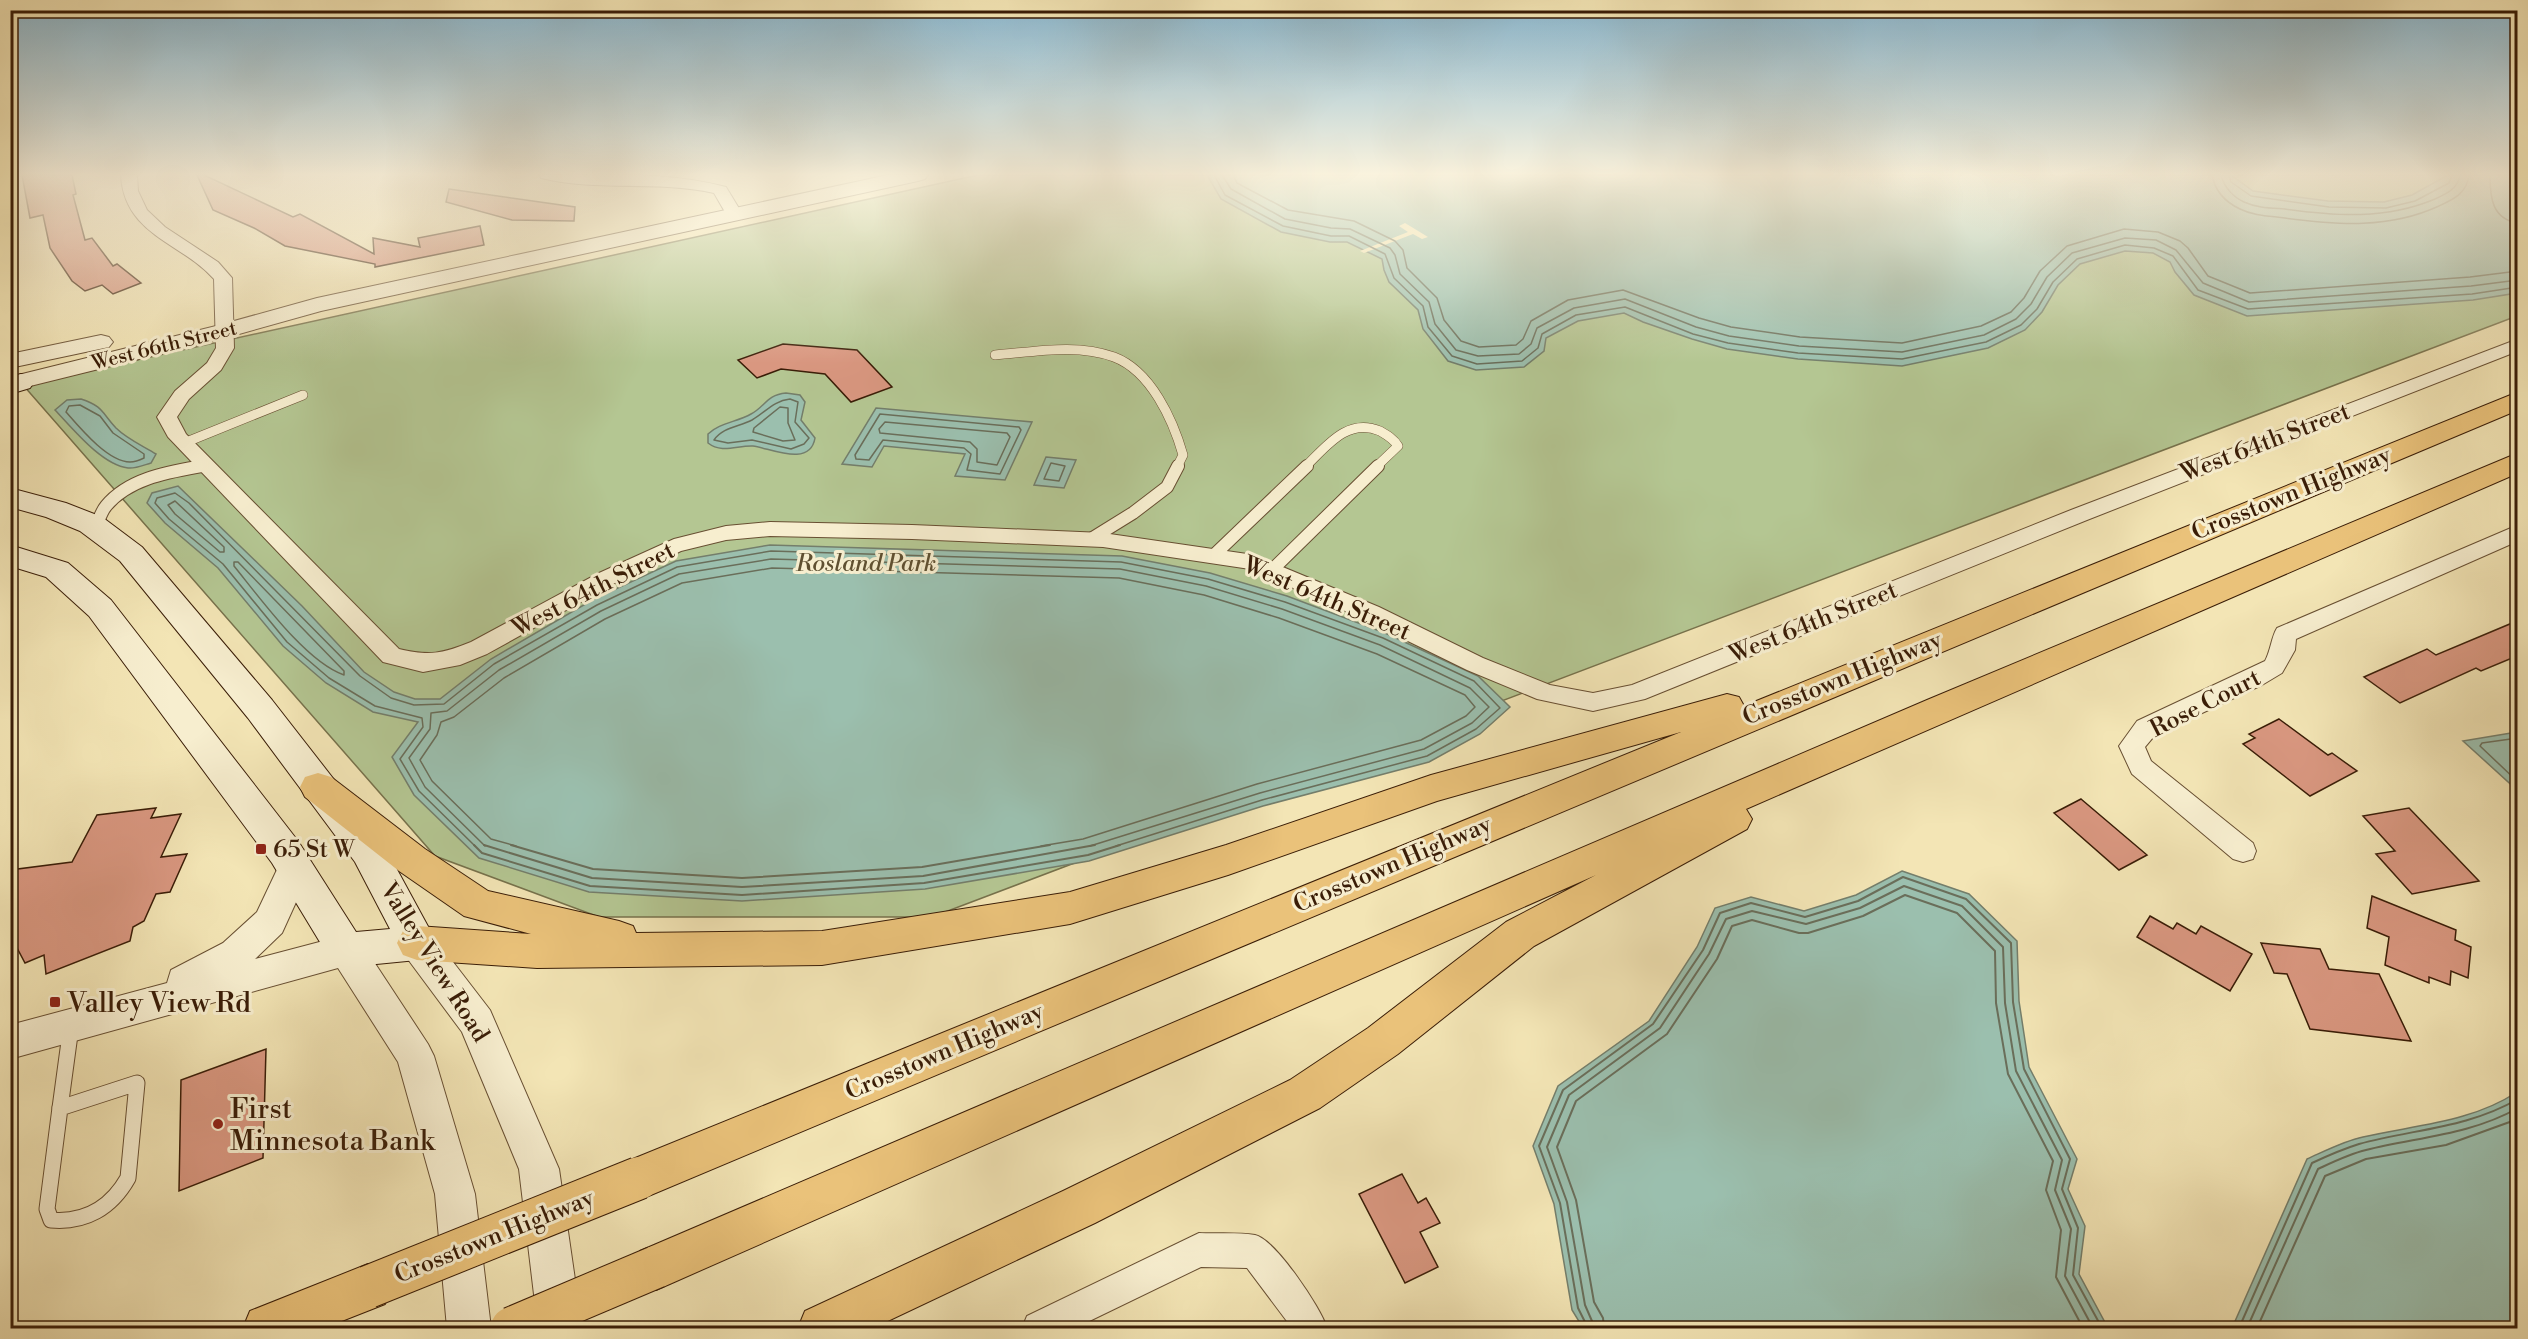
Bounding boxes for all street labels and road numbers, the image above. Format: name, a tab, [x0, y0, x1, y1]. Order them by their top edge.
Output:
street label: West 66th Street	[88, 316, 240, 377]
street label: West 64th Street	[2175, 397, 2355, 489]
street label: Crosstown Highway	[2187, 440, 2396, 548]
street label: West 64th Street	[506, 536, 680, 644]
street label: West 64th Street	[1237, 550, 1415, 648]
street label: West 64th Street	[1724, 575, 1902, 671]
street label: Crosstown Highway	[1738, 625, 1947, 733]
street label: Rose Court	[2145, 663, 2266, 745]
street label: Crosstown Highway	[1289, 809, 1496, 920]
street label: Valley View Road	[372, 876, 496, 1048]
street label: Crosstown Highway	[841, 996, 1048, 1107]
street label: Crosstown Highway	[390, 1183, 599, 1291]

